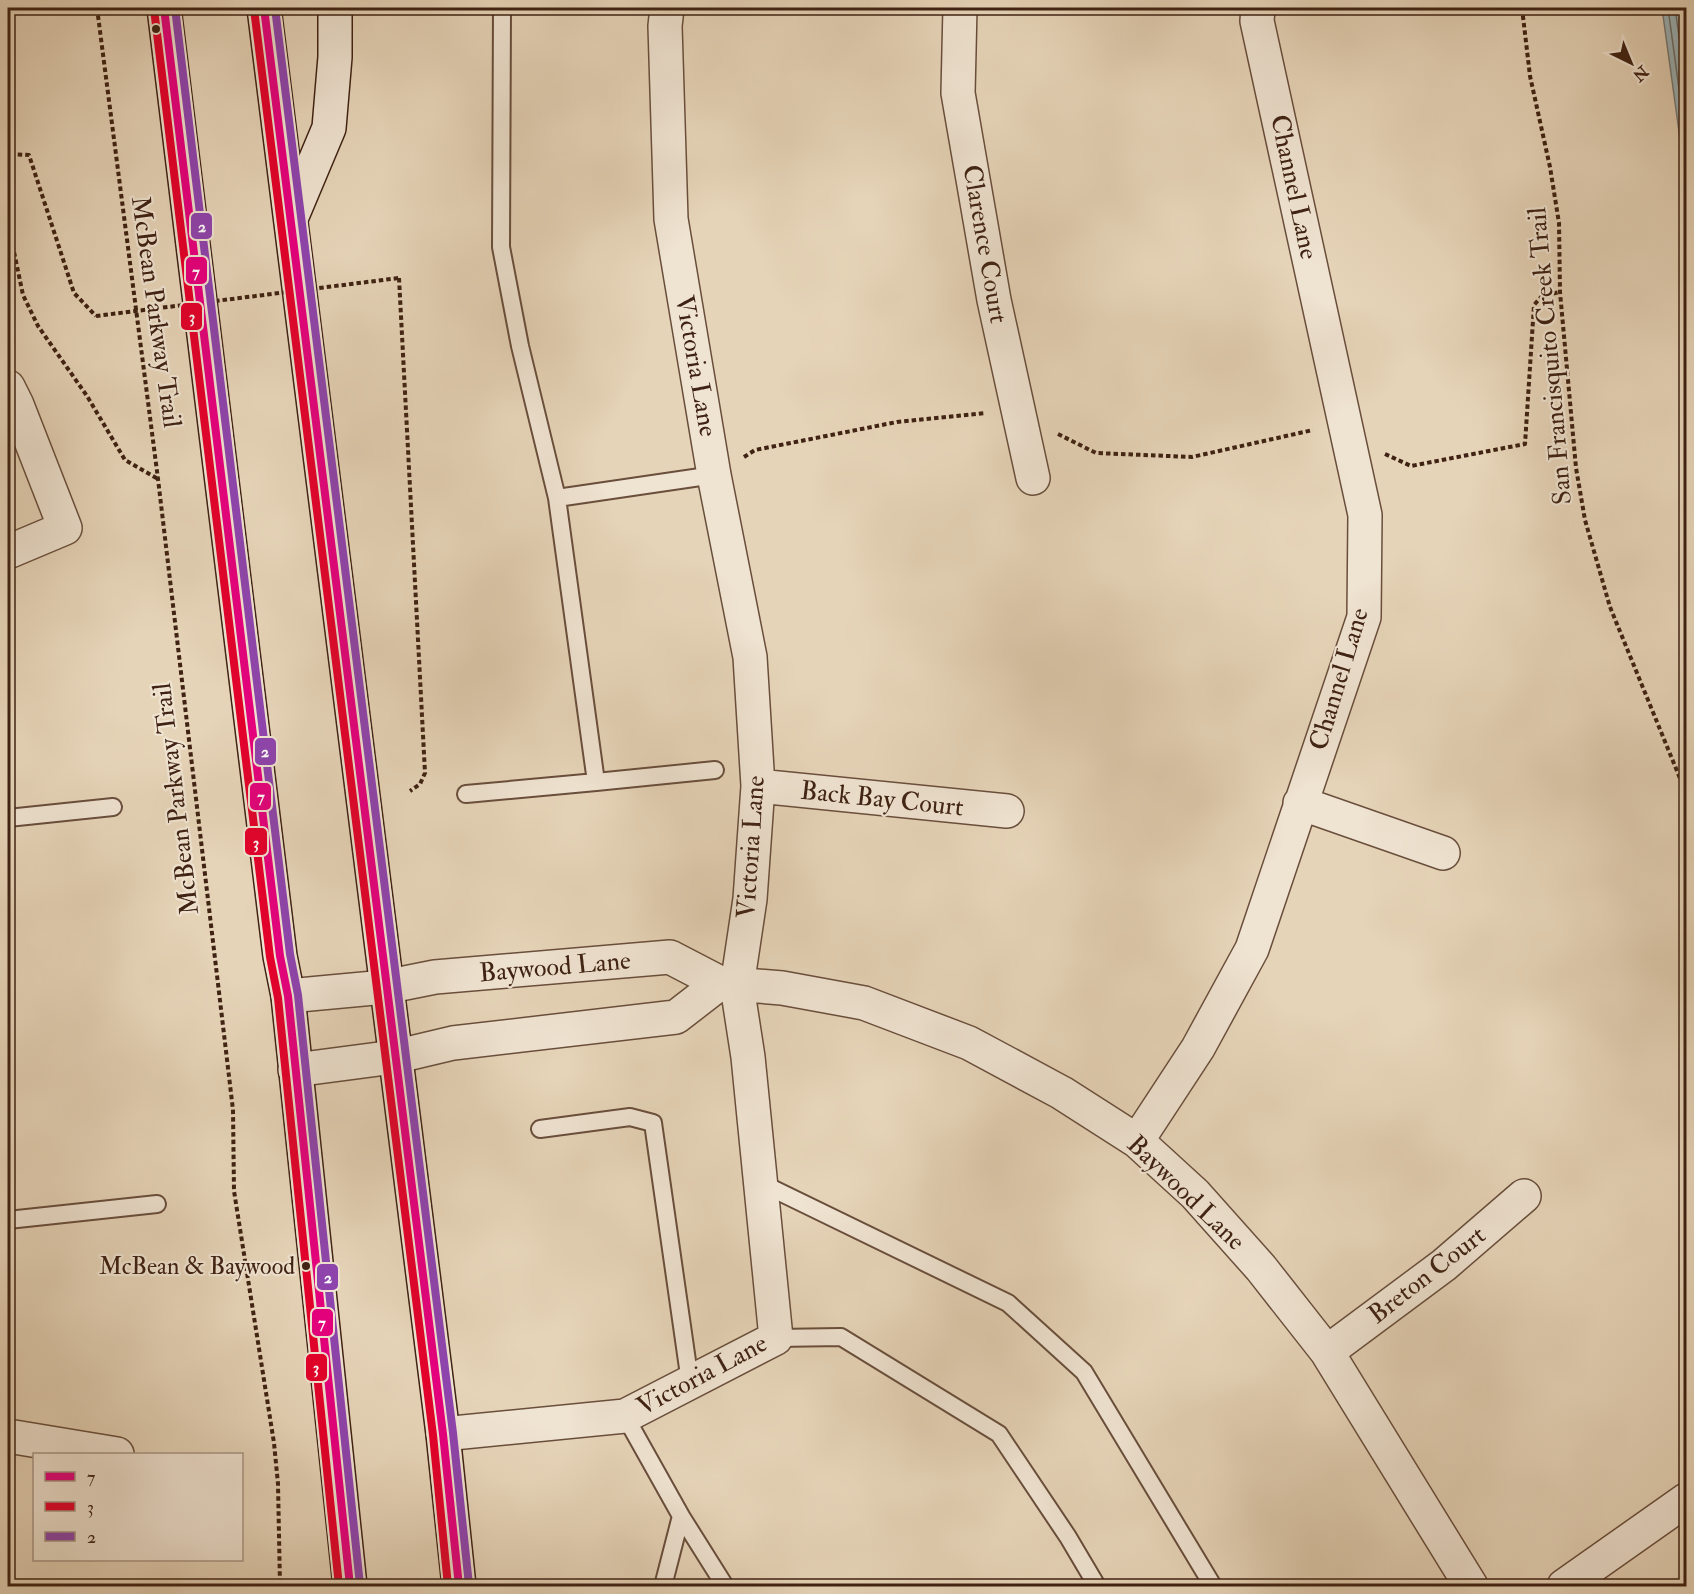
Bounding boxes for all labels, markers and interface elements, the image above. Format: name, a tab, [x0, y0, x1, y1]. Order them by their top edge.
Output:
unlabelled marker	[150, 23, 162, 35]
north arrow	[1601, 33, 1661, 93]
text: N	[1628, 60, 1653, 86]
street label: Channel Lane	[1263, 112, 1325, 262]
street label: Clarence Court	[955, 162, 1015, 326]
street label: McBean Parkway Trail	[124, 194, 188, 430]
street label: San Francisquito Creek Trail	[1521, 206, 1579, 506]
line badge: 2	[190, 212, 213, 240]
text: 2	[198, 217, 206, 237]
line badge: 7	[185, 256, 208, 285]
text: 7	[192, 262, 200, 282]
street label: Victoria Lane	[668, 293, 724, 439]
line badge: 3	[180, 302, 203, 331]
text: 3	[189, 307, 195, 327]
street label: Channel Lane	[1302, 604, 1376, 754]
street label: McBean Parkway Trail	[146, 681, 206, 917]
line badge: 2	[254, 737, 277, 766]
text: 2	[261, 742, 269, 762]
street label: Victoria Lane	[730, 774, 772, 919]
street label: Back Bay Court	[799, 775, 965, 823]
line badge: 7	[249, 782, 272, 811]
text: 7	[257, 787, 265, 807]
line badge: 3	[244, 827, 268, 856]
text: 3	[253, 833, 259, 853]
street label: Baywood Lane	[478, 944, 632, 990]
street label: Baywood Lane	[1120, 1129, 1252, 1257]
street label: Breton Court	[1362, 1219, 1492, 1331]
place label: McBean & Baywood	[99, 1251, 295, 1282]
marker: McBean & Baywood	[300, 1260, 312, 1272]
line badge: 2	[316, 1263, 339, 1291]
text: 2	[324, 1268, 332, 1288]
line badge: 7	[311, 1308, 334, 1337]
text: 7	[318, 1313, 326, 1333]
street label: Victoria Lane	[631, 1327, 773, 1423]
line badge: 3	[305, 1353, 328, 1382]
text: 3	[313, 1358, 319, 1378]
legend	[33, 1453, 243, 1561]
text: 7	[87, 1466, 95, 1489]
text: 3	[87, 1496, 94, 1519]
text: 2	[87, 1526, 96, 1549]

